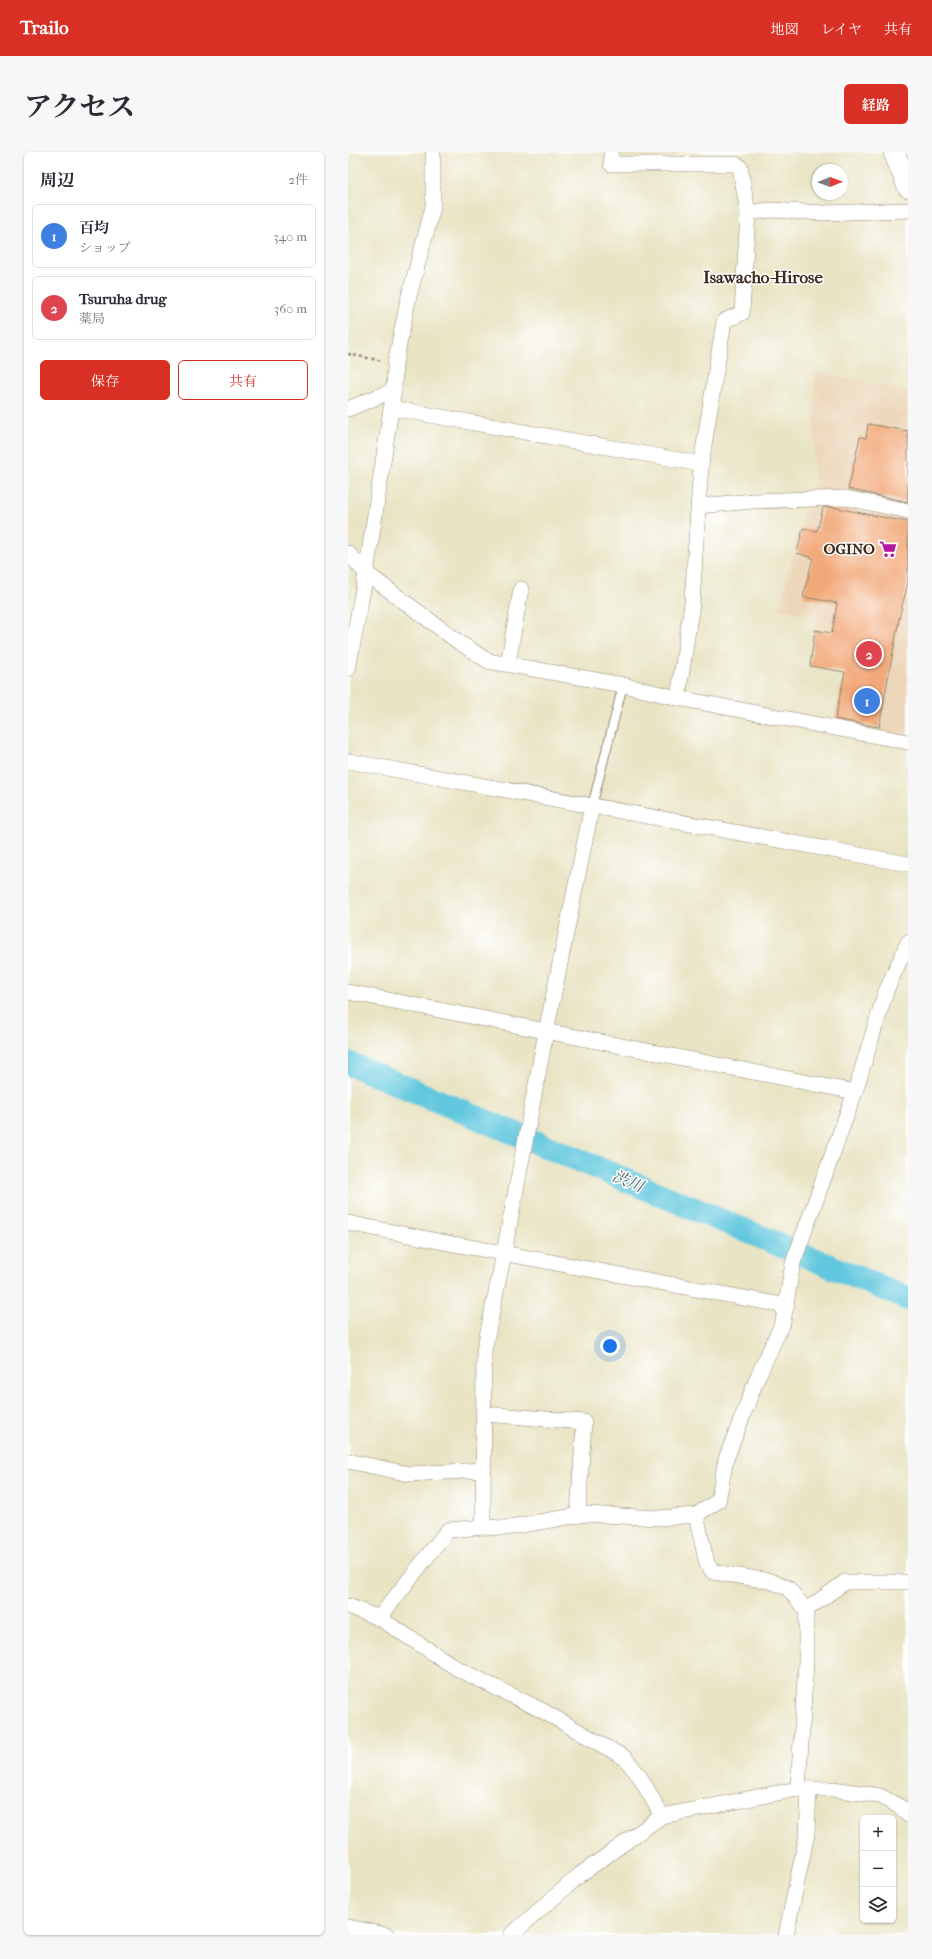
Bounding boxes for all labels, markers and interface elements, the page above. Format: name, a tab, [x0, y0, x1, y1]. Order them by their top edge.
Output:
text: Trailo	[20, 17, 69, 39]
text: 地図	[771, 21, 799, 38]
text: レイヤ	[821, 21, 862, 38]
text: 共有	[884, 21, 912, 38]
button: 経路	[844, 84, 908, 124]
text: アクセス	[24, 90, 135, 123]
north arrow	[812, 164, 848, 200]
text: 周辺	[40, 170, 74, 190]
text: 2件	[288, 172, 308, 187]
text: 百均	[79, 219, 109, 237]
text: 1	[52, 229, 56, 244]
text: 340 m	[273, 229, 307, 244]
text: ショップ	[79, 240, 131, 255]
district label: Isawacho-Hirose	[703, 267, 823, 287]
text: Tsuruha drug	[79, 290, 167, 308]
text: 2	[51, 301, 57, 316]
text: 360 m	[274, 301, 307, 316]
text: 薬局	[79, 311, 105, 326]
button: 保存	[40, 360, 170, 400]
button: 共有	[178, 360, 308, 400]
supermarket icon: OGINO	[878, 539, 898, 559]
place label: OGINO	[824, 540, 875, 558]
pin: 2	[856, 639, 882, 669]
pin: 1	[854, 686, 880, 716]
water label: 渋川	[610, 1166, 648, 1197]
your location	[600, 1336, 620, 1356]
map controls	[860, 1815, 896, 1923]
button: +	[860, 1815, 896, 1851]
button: −	[860, 1851, 896, 1887]
button: layers	[860, 1887, 896, 1923]

